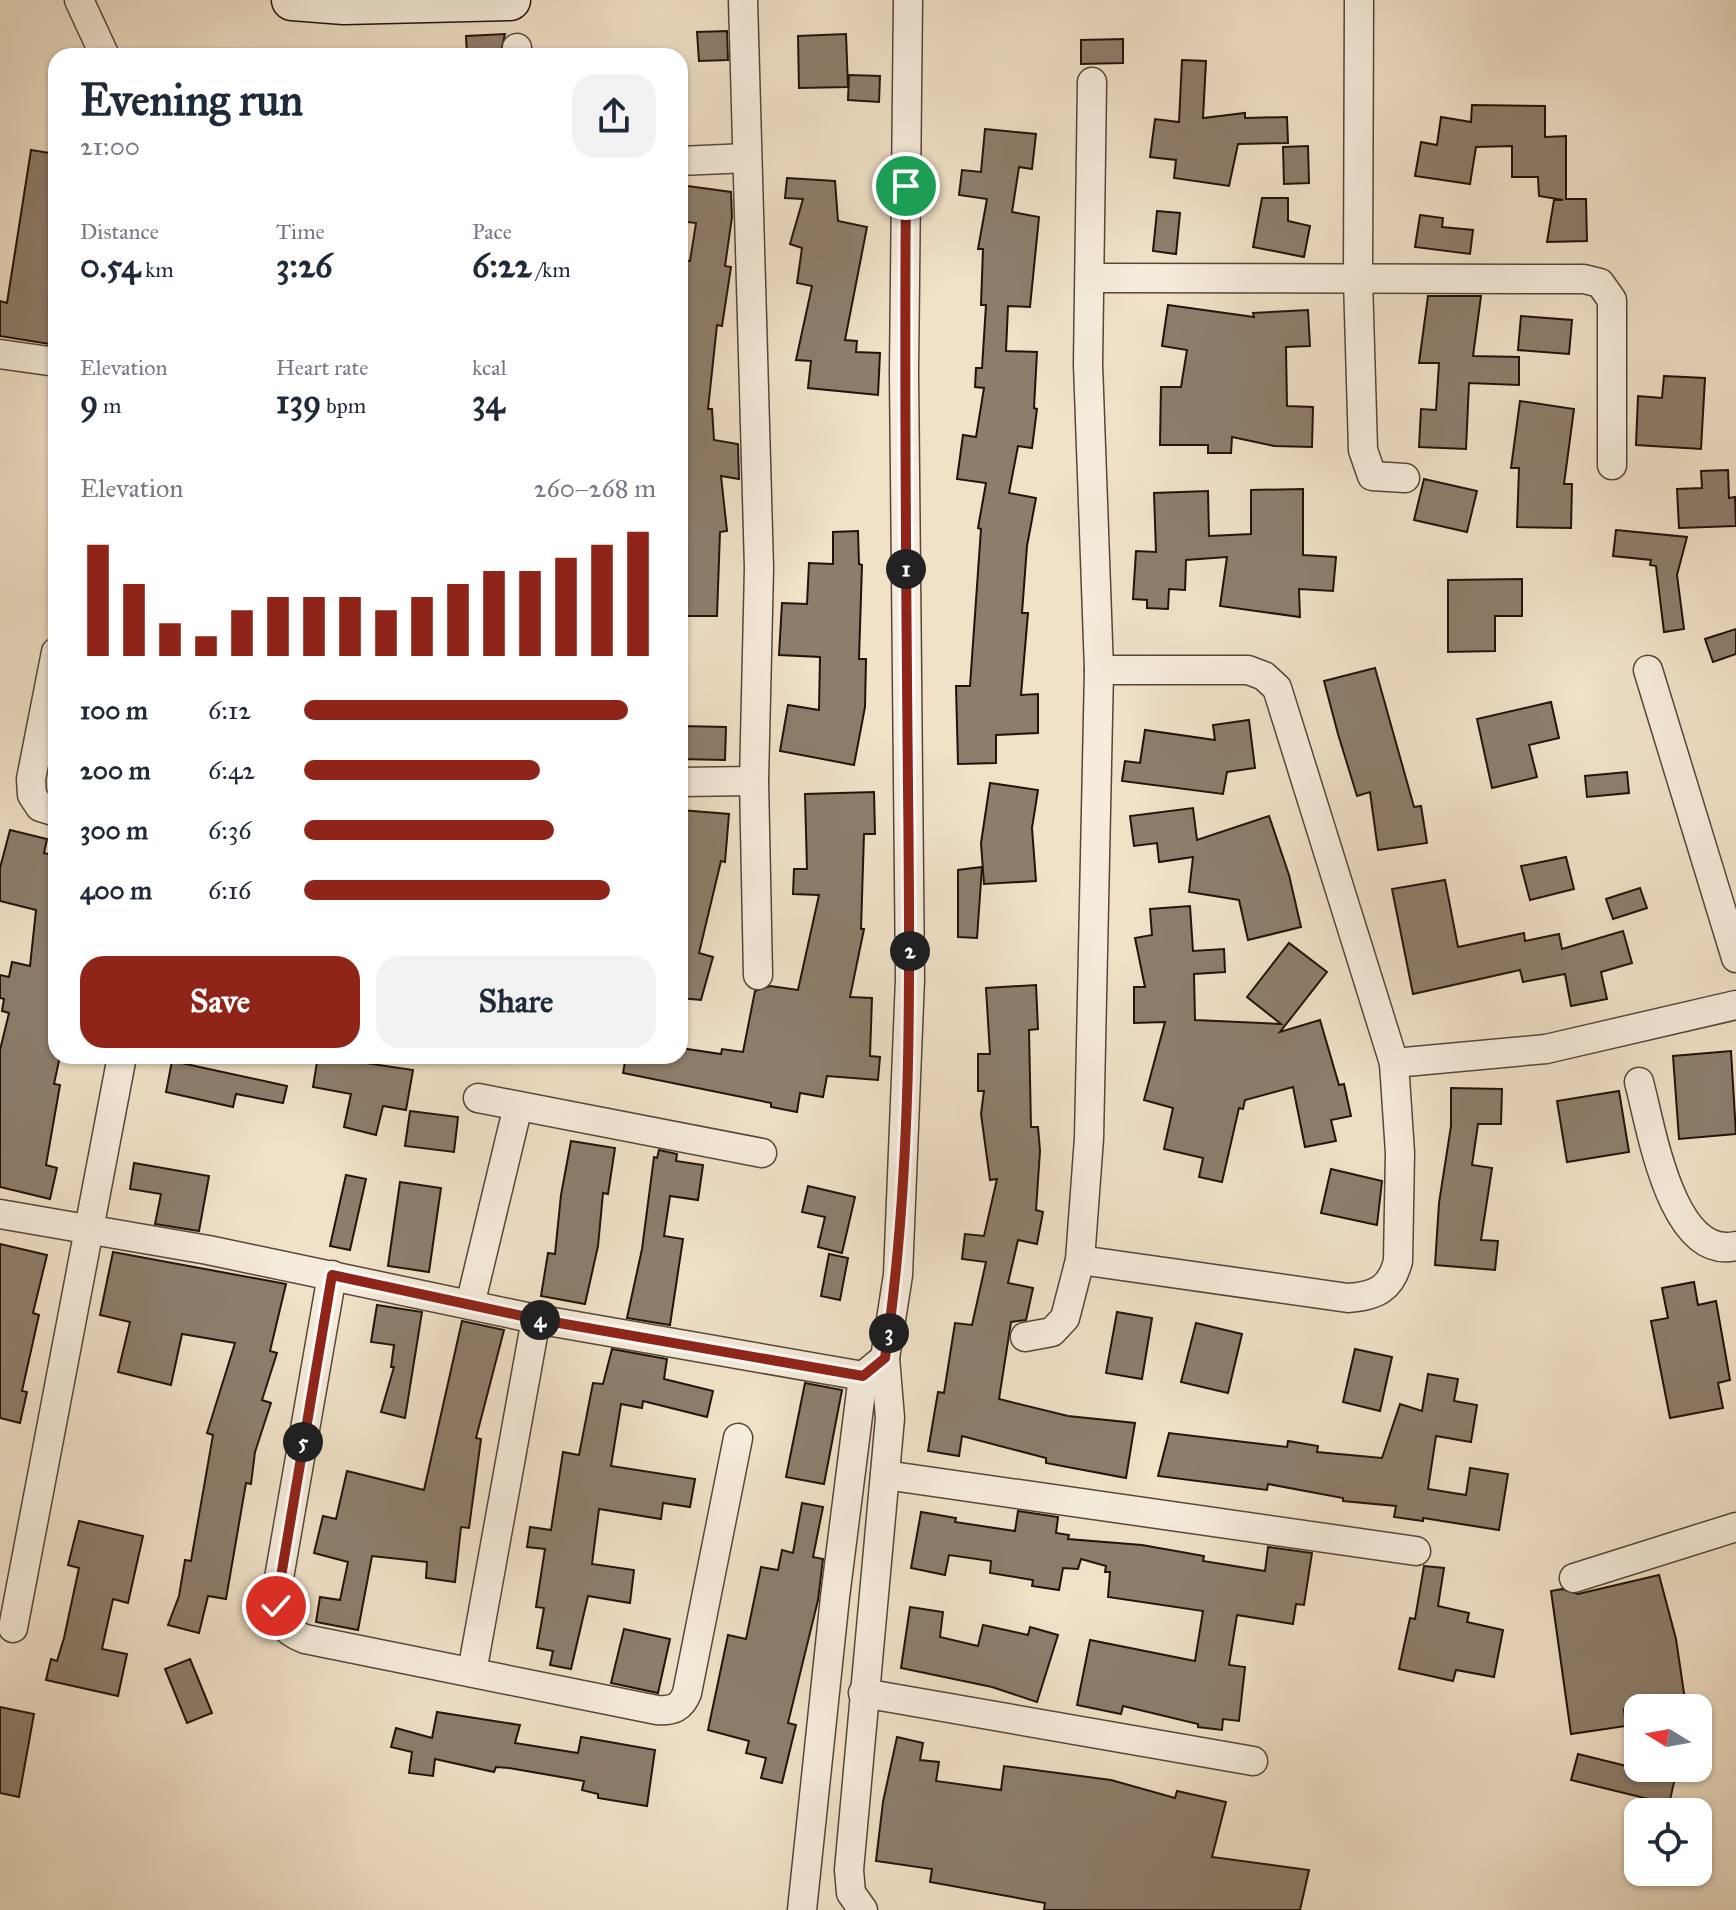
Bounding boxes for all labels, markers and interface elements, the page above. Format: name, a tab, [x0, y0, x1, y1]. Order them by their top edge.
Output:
text: Evening run	[80, 73, 303, 127]
button: share	[572, 74, 656, 158]
text: 21:00	[80, 130, 140, 162]
pin	[872, 152, 940, 220]
icon: arrive	[884, 164, 928, 208]
text: Distance	[80, 218, 159, 245]
text: Time	[276, 218, 325, 245]
text: Pace	[472, 218, 512, 245]
text: 0.54	[80, 245, 140, 286]
text: 3:26	[276, 245, 332, 286]
text: 6:22	[472, 245, 531, 286]
text: km	[140, 256, 174, 283]
text: /km	[531, 256, 571, 283]
text: Elevation	[80, 354, 167, 381]
text: Heart rate	[276, 354, 369, 381]
text: kcal	[472, 354, 507, 381]
text: 9	[80, 381, 98, 422]
text: 139	[276, 381, 321, 422]
text: 34	[472, 381, 505, 422]
text: m	[98, 392, 122, 419]
text: bpm	[321, 392, 366, 419]
text: Elevation	[80, 472, 183, 504]
text: 260–268 m	[534, 472, 656, 504]
pin: 1	[886, 549, 926, 589]
text: 1	[902, 555, 910, 582]
text: 100 m	[80, 694, 148, 726]
text: 6:12	[208, 694, 251, 726]
text: 200 m	[80, 754, 151, 786]
text: 6:42	[208, 754, 255, 786]
text: 300 m	[80, 814, 148, 846]
text: 6:36	[208, 814, 252, 846]
text: 400 m	[80, 874, 152, 906]
text: 6:16	[208, 874, 251, 906]
pin: 2	[890, 931, 930, 971]
text: 2	[905, 937, 915, 964]
button: Save	[80, 956, 360, 1048]
button: Share	[376, 956, 656, 1048]
pin: 4	[520, 1300, 560, 1340]
text: 4	[534, 1306, 546, 1333]
pin: 3	[869, 1313, 909, 1353]
text: 3	[885, 1319, 893, 1346]
pin: 5	[283, 1422, 323, 1462]
text: 5	[298, 1428, 308, 1455]
pin	[242, 1572, 310, 1640]
icon: check	[254, 1584, 298, 1628]
north arrow	[1624, 1694, 1712, 1782]
map controls	[1624, 1694, 1712, 1886]
button: locate	[1624, 1798, 1712, 1886]

